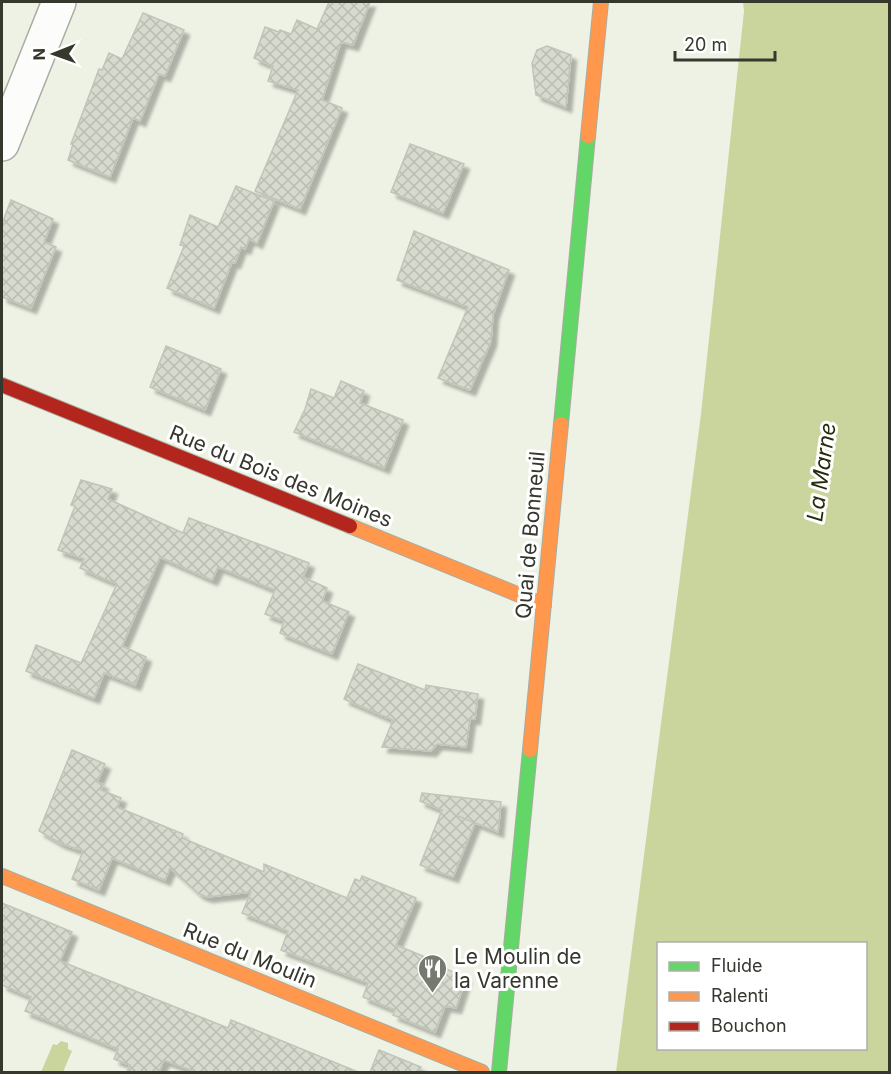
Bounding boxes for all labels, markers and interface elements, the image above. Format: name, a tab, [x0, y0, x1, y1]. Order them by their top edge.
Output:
north arrow	[24, 24, 84, 84]
scale bar	[675, 24, 776, 62]
text: 20 m	[684, 34, 727, 55]
text: N	[29, 48, 49, 61]
street label: Rue du Bois des Moines	[166, 420, 396, 532]
water label: La Marne	[801, 421, 841, 523]
street label: Quai de Bonneuil	[510, 450, 550, 620]
street label: Rue du Moulin	[180, 917, 320, 993]
legend	[657, 942, 867, 1050]
place label: Le Moulin de la Varenne	[454, 944, 582, 993]
restaurant icon: Le Moulin de la Varenne	[417, 952, 449, 994]
text: Fluide	[711, 955, 763, 976]
text: Ralenti	[711, 985, 768, 1006]
text: Bouchon	[711, 1015, 787, 1036]

